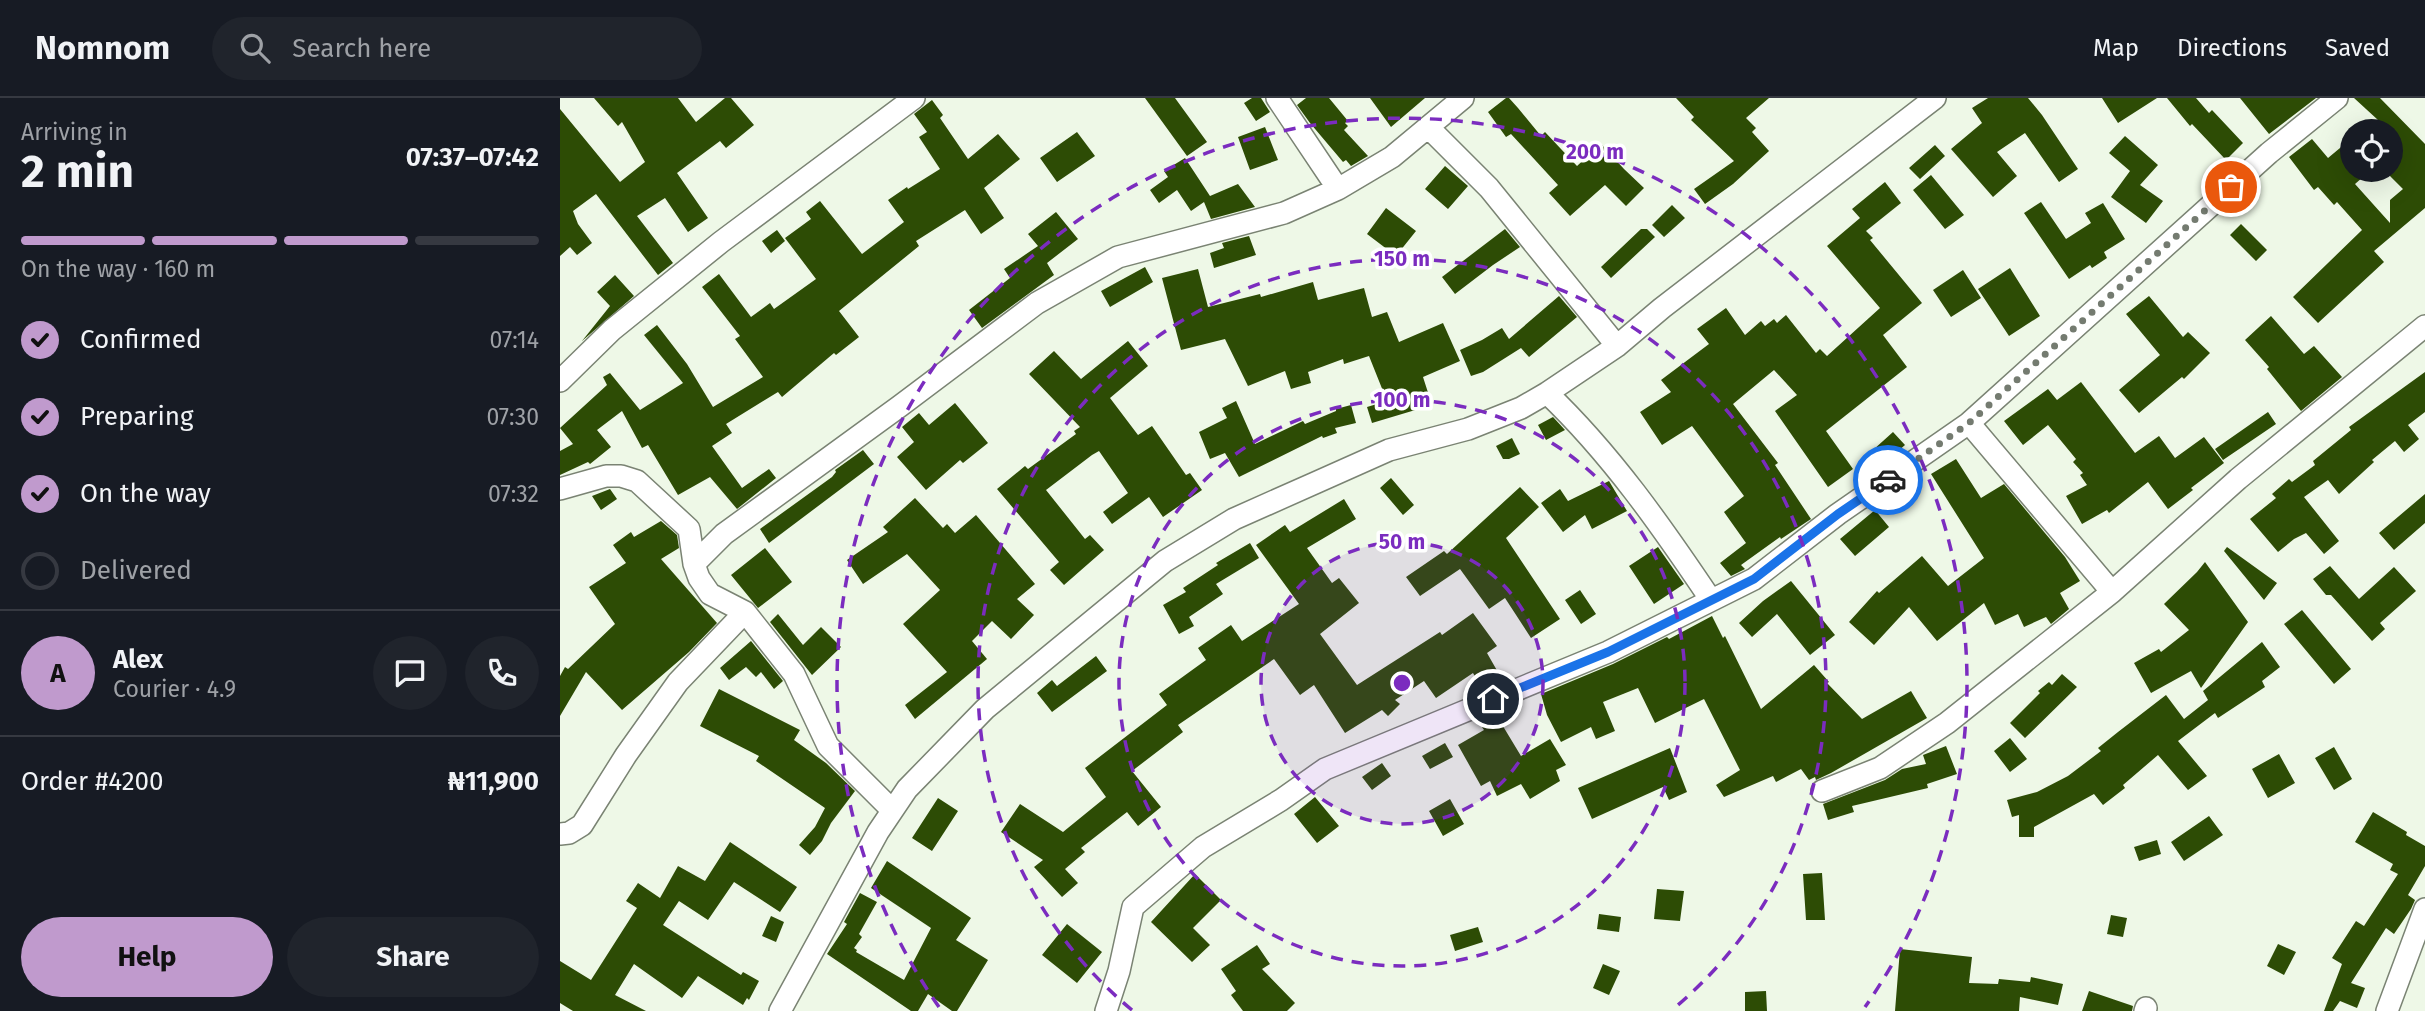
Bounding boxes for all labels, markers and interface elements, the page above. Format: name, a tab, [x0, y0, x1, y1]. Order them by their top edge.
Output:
search box	[212, 17, 702, 80]
text: Nomnom	[35, 28, 170, 68]
icon: search	[236, 29, 274, 67]
text: Search here	[292, 33, 431, 64]
text: Map	[2093, 34, 2139, 62]
text: Directions	[2177, 34, 2287, 62]
text: Saved	[2325, 34, 2390, 62]
text: Arriving in	[21, 118, 128, 146]
map controls	[2340, 119, 2403, 182]
button: locate	[2340, 119, 2403, 182]
text: 200 m	[1566, 139, 1624, 165]
text: 07:37–07:42	[406, 142, 539, 173]
text: 2 min	[21, 144, 134, 199]
pin	[2201, 157, 2261, 217]
icon: bag	[2212, 168, 2250, 206]
text: 150 m	[1374, 246, 1430, 272]
text: On the way · 160 m	[21, 255, 215, 283]
icon: check	[21, 321, 59, 359]
text: Confirmed	[80, 324, 201, 355]
text: 07:14	[490, 326, 539, 354]
text: 100 m	[1373, 387, 1431, 413]
icon: check	[21, 398, 59, 436]
text: Preparing	[80, 401, 193, 432]
text: 07:30	[486, 403, 539, 431]
courier	[1853, 445, 1923, 515]
icon: car	[1869, 461, 1907, 499]
icon: check	[21, 475, 59, 513]
text: On the way	[80, 478, 211, 509]
text: 07:32	[488, 480, 539, 508]
text: 50 m	[1379, 529, 1425, 555]
text: Delivered	[80, 555, 192, 586]
button: chat	[373, 636, 447, 710]
button: phone	[465, 636, 539, 710]
text: Alex	[113, 644, 163, 675]
text: A	[50, 658, 66, 689]
pin	[1463, 669, 1523, 729]
centre of rings	[1390, 671, 1414, 695]
text: Courier · 4.9	[113, 675, 236, 703]
icon: home	[1474, 680, 1512, 718]
text: Order #4200	[21, 766, 164, 797]
text: ₦11,900	[448, 766, 539, 797]
button: Help	[21, 917, 273, 997]
button: Share	[287, 917, 539, 997]

